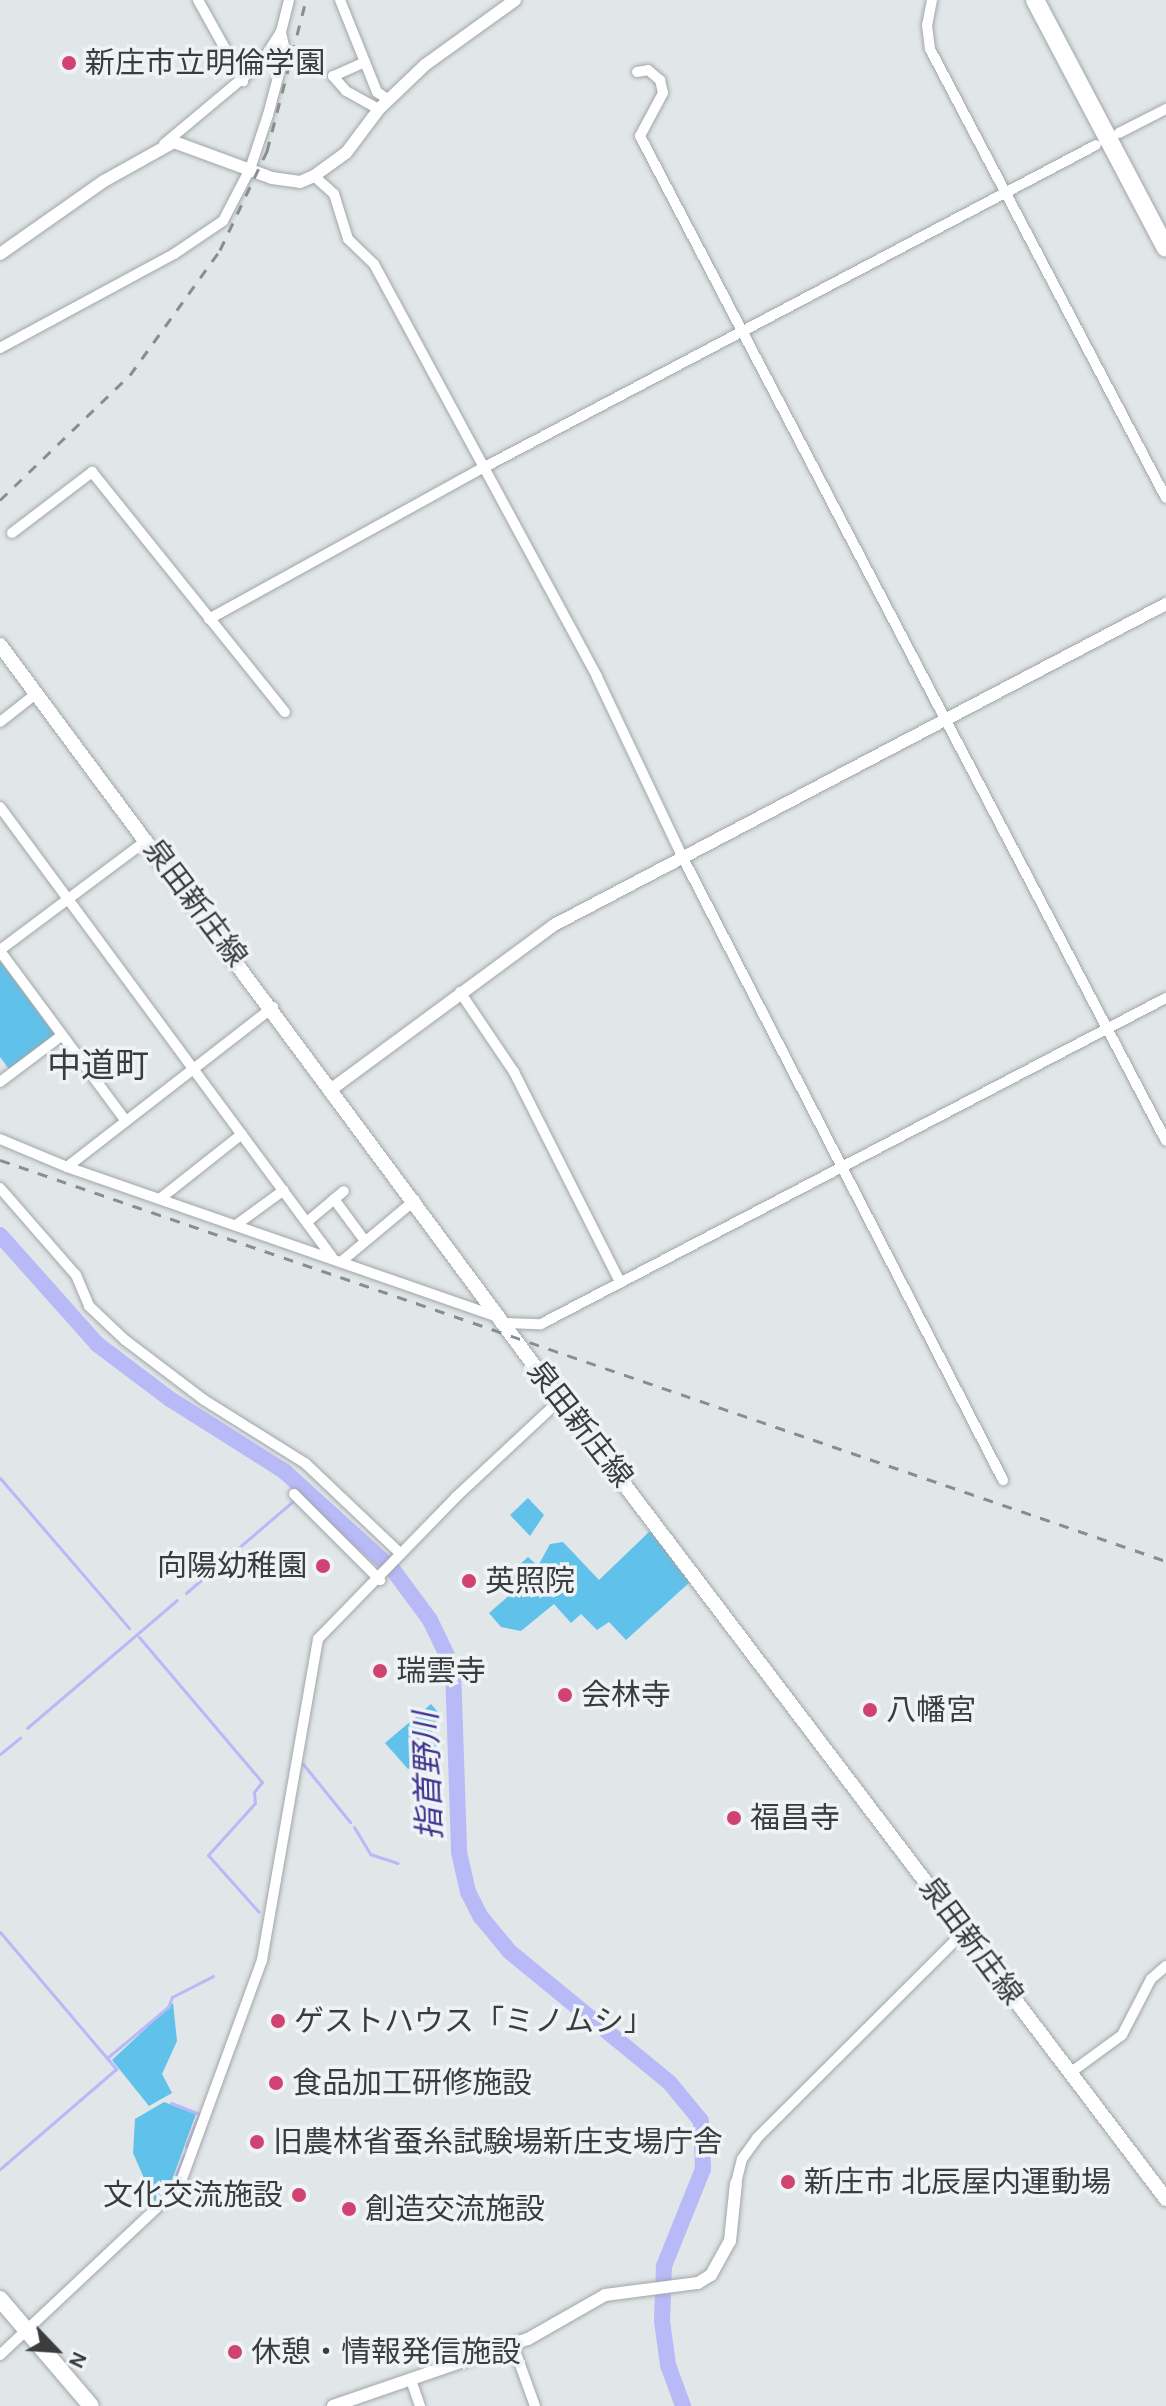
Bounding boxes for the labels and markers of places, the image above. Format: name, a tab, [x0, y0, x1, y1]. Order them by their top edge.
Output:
place label: 新庄市立明倫学園	[85, 45, 325, 81]
marker: 新庄市立明倫学園	[60, 54, 78, 72]
place label: 向陽幼稚園	[157, 1548, 307, 1584]
marker: 向陽幼稚園	[314, 1557, 332, 1575]
place label: 英照院	[485, 1563, 575, 1599]
marker: 英照院	[460, 1572, 478, 1590]
place label: 瑞雲寺	[396, 1653, 486, 1689]
marker: 瑞雲寺	[371, 1662, 389, 1680]
place label: 会林寺	[581, 1677, 671, 1713]
marker: 会林寺	[556, 1686, 574, 1704]
place label: 八幡宮	[886, 1692, 976, 1728]
marker: 八幡宮	[861, 1701, 879, 1719]
place label: 福昌寺	[750, 1800, 840, 1836]
marker: 福昌寺	[725, 1809, 743, 1827]
place label: ゲストハウス「ミノムシ」	[294, 2003, 654, 2039]
marker: ゲストハウス「ミノムシ」	[269, 2012, 287, 2030]
place label: 食品加工研修施設	[292, 2065, 532, 2101]
marker: 食品加工研修施設	[267, 2074, 285, 2092]
place label: 旧農林省蚕糸試験場新庄支場庁舎	[273, 2124, 723, 2160]
marker: 旧農林省蚕糸試験場新庄支場庁舎	[248, 2133, 266, 2151]
place label: 新庄市 北辰屋内運動場	[804, 2164, 1111, 2200]
marker: 新庄市 北辰屋内運動場	[779, 2173, 797, 2191]
place label: 文化交流施設	[103, 2177, 283, 2213]
marker: 文化交流施設	[290, 2186, 308, 2204]
place label: 創造交流施設	[365, 2191, 545, 2227]
marker: 創造交流施設	[340, 2200, 358, 2218]
place label: 休憩・情報発信施設	[251, 2334, 521, 2370]
marker: 休憩・情報発信施設	[226, 2343, 244, 2361]

